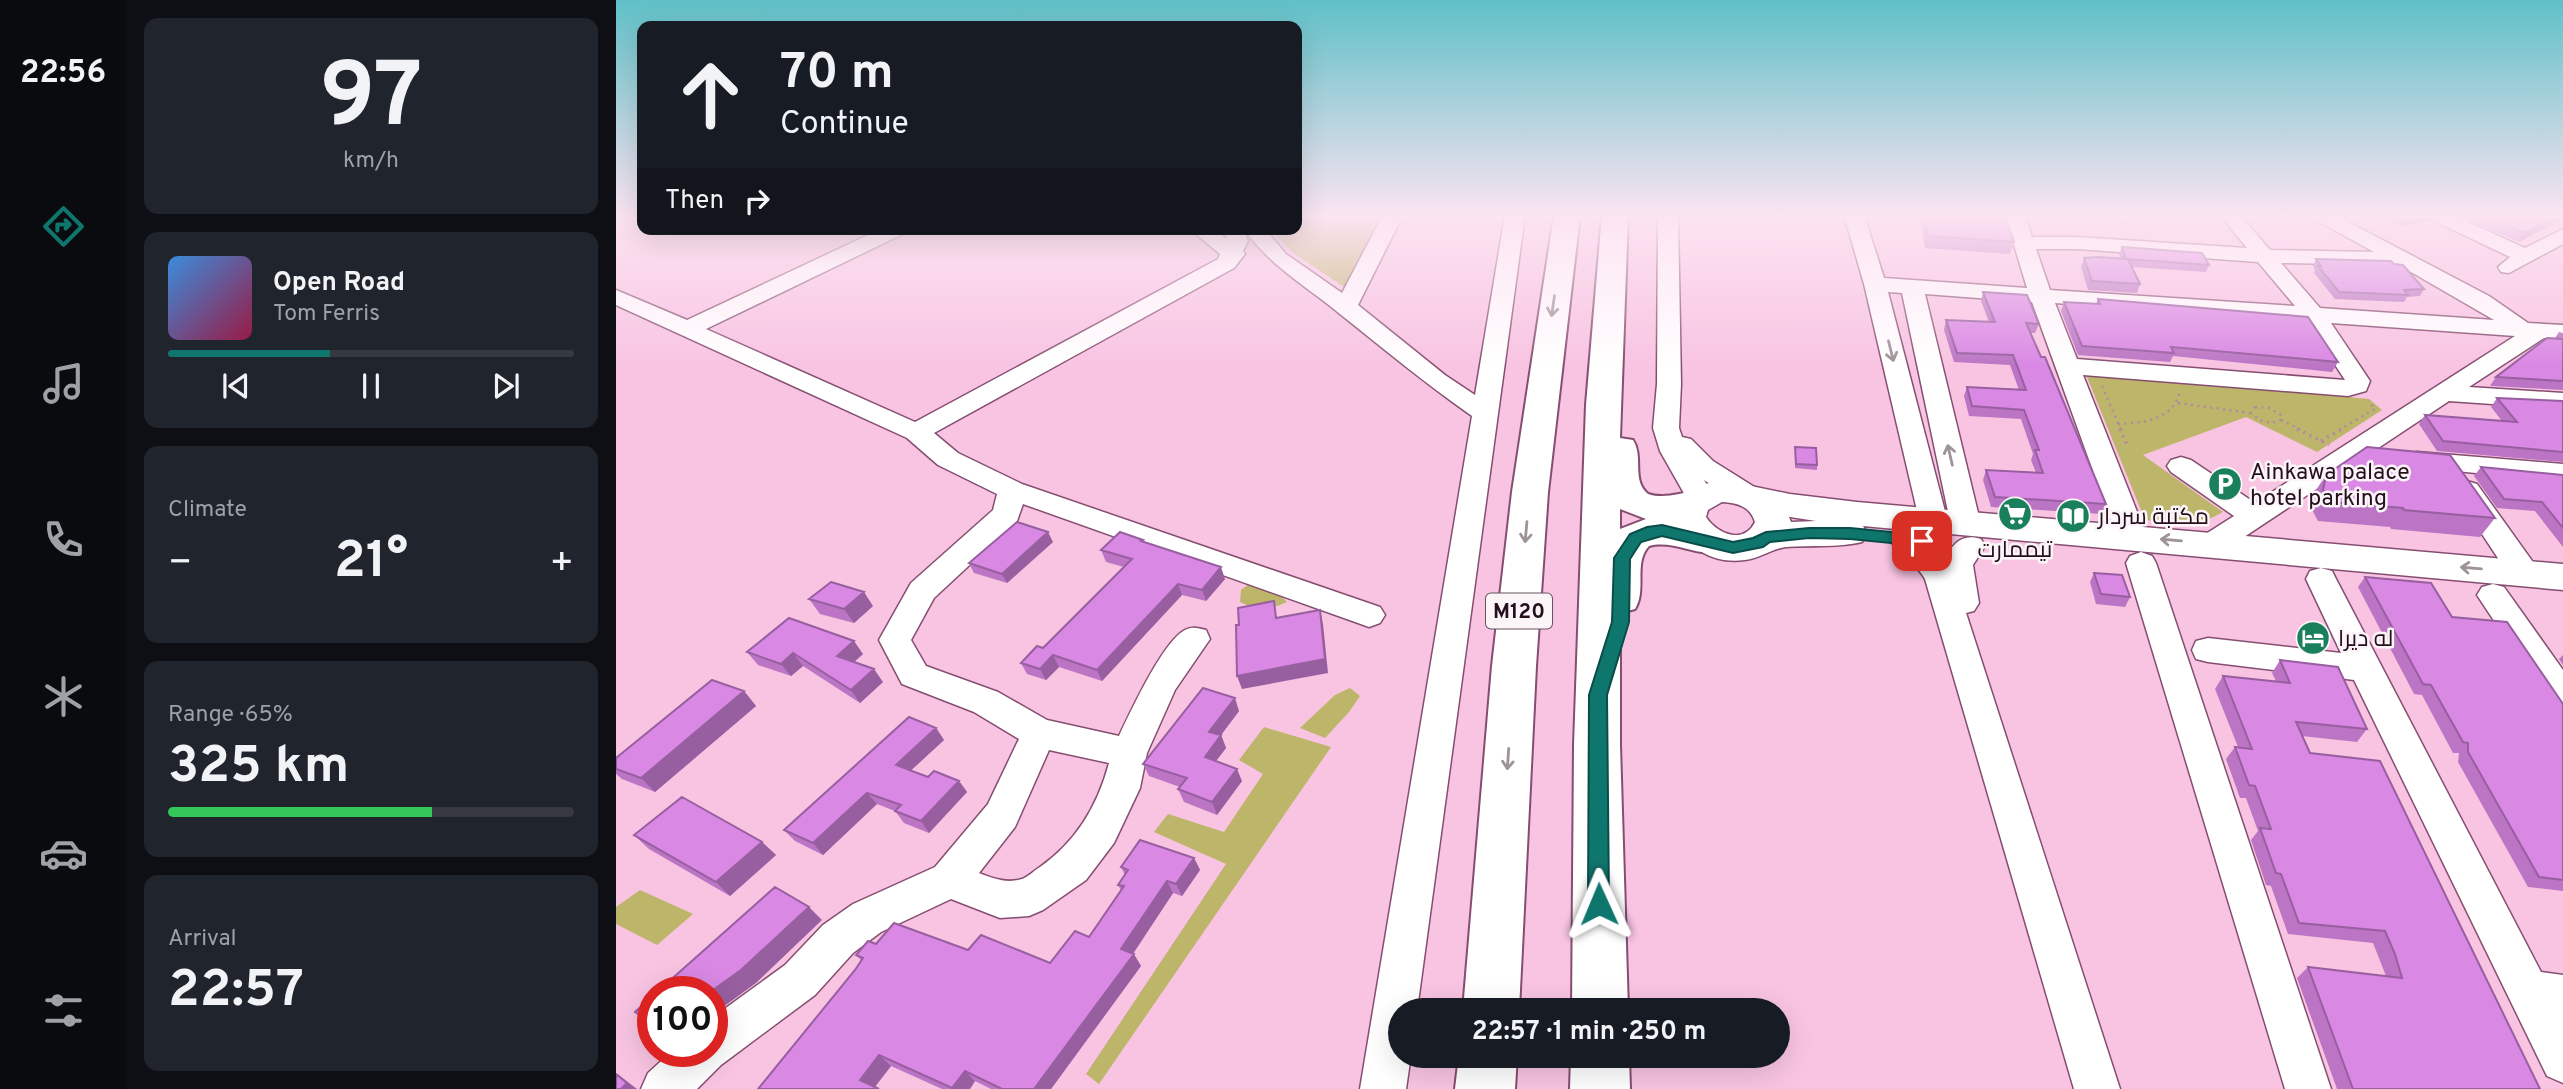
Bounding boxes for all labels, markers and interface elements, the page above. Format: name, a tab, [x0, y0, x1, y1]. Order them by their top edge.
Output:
text: 97	[319, 44, 423, 159]
text: 70 m	[780, 44, 894, 106]
icon: ahead	[665, 49, 756, 140]
text: 22:56	[20, 54, 106, 94]
text: Continue	[780, 105, 909, 145]
text: km/h	[343, 147, 399, 176]
icon: right	[738, 182, 776, 220]
text: Then	[665, 185, 724, 218]
icon: directions	[39, 202, 88, 251]
text: Open Road	[273, 267, 405, 300]
one-way arrow	[1546, 294, 1559, 317]
text: Tom Ferris	[273, 300, 380, 329]
one-way arrow	[1885, 339, 1898, 362]
icon: music	[39, 359, 88, 408]
icon: previous	[217, 367, 255, 405]
icon: pause	[352, 367, 390, 405]
icon: next	[487, 367, 525, 405]
one-way arrow	[1943, 444, 1956, 467]
place label: Ainkawa palace hotel parking	[2250, 459, 2410, 514]
parking icon: Ainkawa palace hotel parking	[2206, 465, 2244, 503]
supermarket icon: تیممارت	[1996, 495, 2034, 533]
text: Climate	[168, 496, 247, 525]
library icon: مكتبة سردار	[2054, 497, 2092, 535]
place label: مكتبة سردار	[2096, 504, 2209, 533]
pin	[1892, 511, 1952, 571]
icon: phone	[39, 515, 88, 564]
one-way arrow	[1519, 520, 1532, 543]
icon: arrive	[1903, 522, 1941, 560]
text: 21°	[334, 530, 408, 596]
one-way arrow	[2160, 534, 2183, 547]
place label: تیممارت	[1978, 537, 2052, 566]
text: −	[168, 540, 193, 589]
text: +	[549, 540, 574, 589]
one-way arrow	[2460, 561, 2482, 574]
road number: M120	[1486, 594, 1552, 628]
hotel icon: له ديرا	[2294, 619, 2332, 657]
place label: له ديرا	[2338, 626, 2393, 655]
icon: climate	[39, 672, 88, 721]
text: Range · 65%	[168, 701, 293, 730]
text: 325 km	[168, 735, 349, 801]
one-way arrow	[1501, 747, 1514, 770]
icon: car	[39, 829, 88, 878]
position arrow	[1562, 867, 1636, 941]
text: Arrival	[168, 925, 237, 954]
text: 22:57	[168, 959, 304, 1025]
speed limit sign: 100	[637, 976, 728, 1067]
icon: filters	[39, 986, 88, 1035]
text: 22:57 · 1 min · 250 m	[1472, 1016, 1706, 1049]

